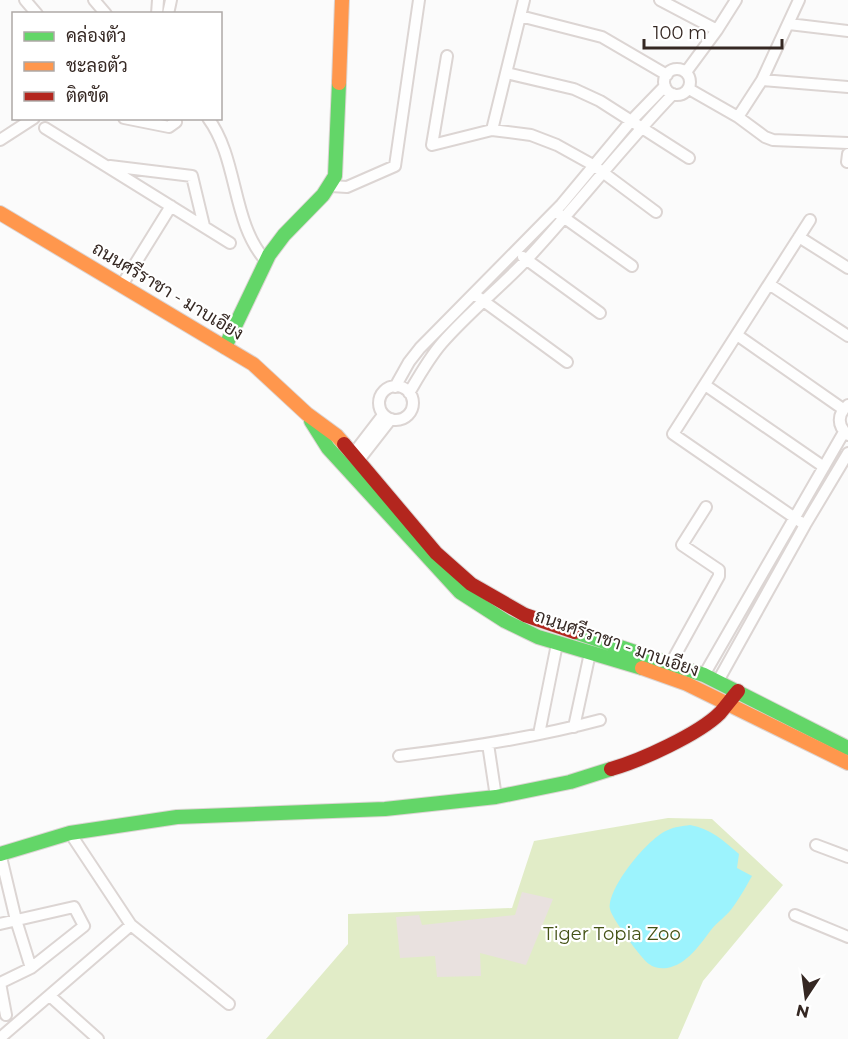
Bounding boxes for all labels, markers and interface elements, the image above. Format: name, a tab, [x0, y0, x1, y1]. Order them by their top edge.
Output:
legend	[12, 12, 222, 120]
scale bar	[644, 12, 782, 50]
text: 100 m	[653, 22, 707, 44]
text: คล่องตัว	[66, 24, 126, 47]
text: ชะลอตัว	[66, 55, 128, 77]
text: ติดขัด	[66, 85, 109, 107]
street label: ถนนศรีราชา - มาบเอียง	[88, 235, 249, 345]
street label: ถนนศรีราชา - มาบเอียง	[532, 603, 703, 681]
park label: Tiger Topia Zoo	[543, 923, 681, 945]
north arrow	[776, 967, 836, 1027]
text: N	[794, 1000, 811, 1022]

